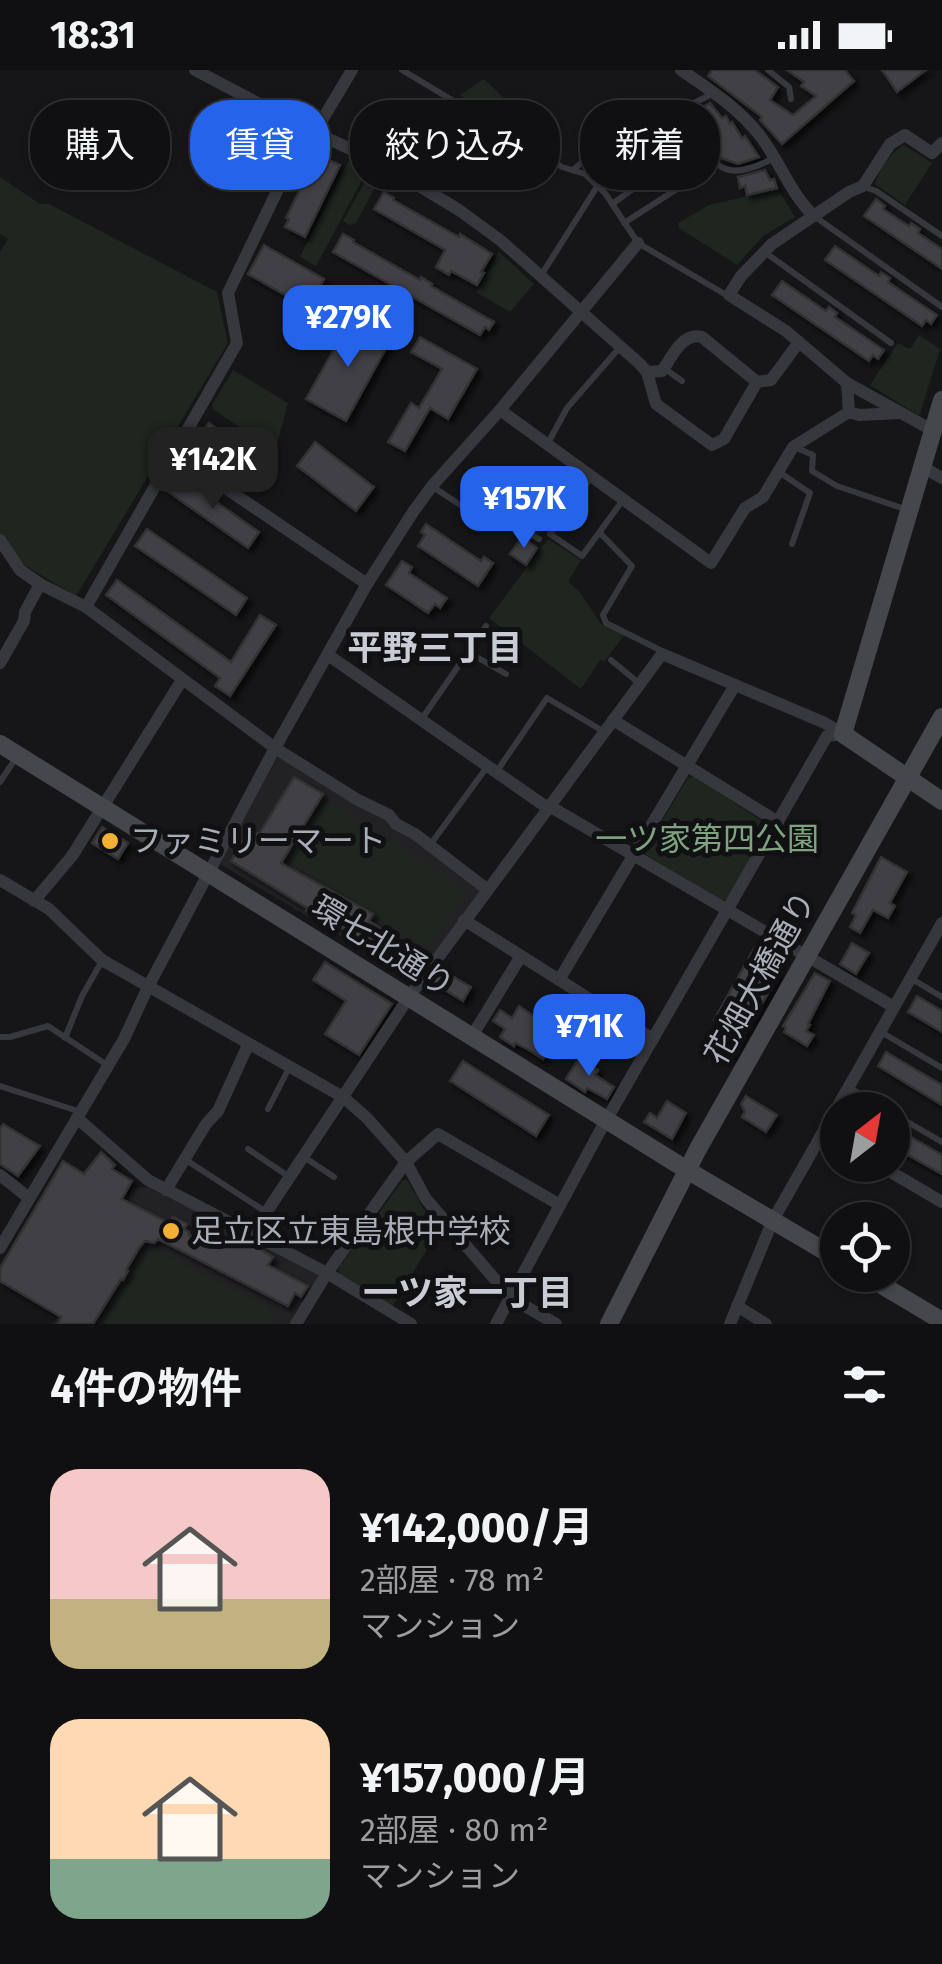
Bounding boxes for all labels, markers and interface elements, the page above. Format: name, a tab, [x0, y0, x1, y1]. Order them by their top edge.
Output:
text: 18:31	[50, 12, 136, 58]
chip: 購入	[30, 100, 170, 190]
chip: 賃貸	[190, 100, 330, 190]
chip: 絞り込み	[350, 100, 560, 190]
chip: 新着	[580, 100, 720, 190]
pin: ¥279K	[278, 285, 418, 370]
text: ¥279K	[305, 298, 391, 336]
pin: ¥142K	[143, 427, 283, 512]
text: ¥142K	[170, 440, 256, 478]
pin: ¥157K	[454, 466, 594, 551]
text: ¥157K	[482, 479, 566, 517]
district label: 平野三丁目	[347, 627, 523, 669]
park label: 一ツ家第四公園	[595, 820, 819, 858]
place label: ファミリーマート	[130, 822, 386, 860]
marker: ファミリーマート	[99, 830, 121, 852]
street label: 花畑大橋通り	[697, 885, 823, 1071]
street label: 環七北通り	[305, 887, 461, 1005]
pin: ¥71K	[530, 994, 648, 1079]
text: ¥71K	[555, 1007, 623, 1045]
north arrow	[820, 1092, 910, 1182]
map controls	[820, 1092, 910, 1292]
button: locate	[820, 1202, 910, 1292]
place label: 足立区立東島根中学校	[191, 1212, 511, 1250]
marker: 足立区立東島根中学校	[160, 1220, 182, 1242]
district label: 一ツ家一丁目	[363, 1272, 573, 1314]
icon: filters	[837, 1357, 892, 1412]
text: 4件の物件	[50, 1364, 242, 1414]
text: ¥142,000/月	[360, 1503, 594, 1553]
icon: home	[130, 1509, 250, 1629]
text: 2部屋 · 78 m²	[360, 1561, 544, 1599]
text: マンション	[360, 1607, 520, 1645]
text: ¥157,000/月	[360, 1753, 590, 1803]
icon: home	[130, 1759, 250, 1879]
text: 2部屋 · 80 m²	[360, 1811, 549, 1849]
text: マンション	[360, 1857, 520, 1895]

